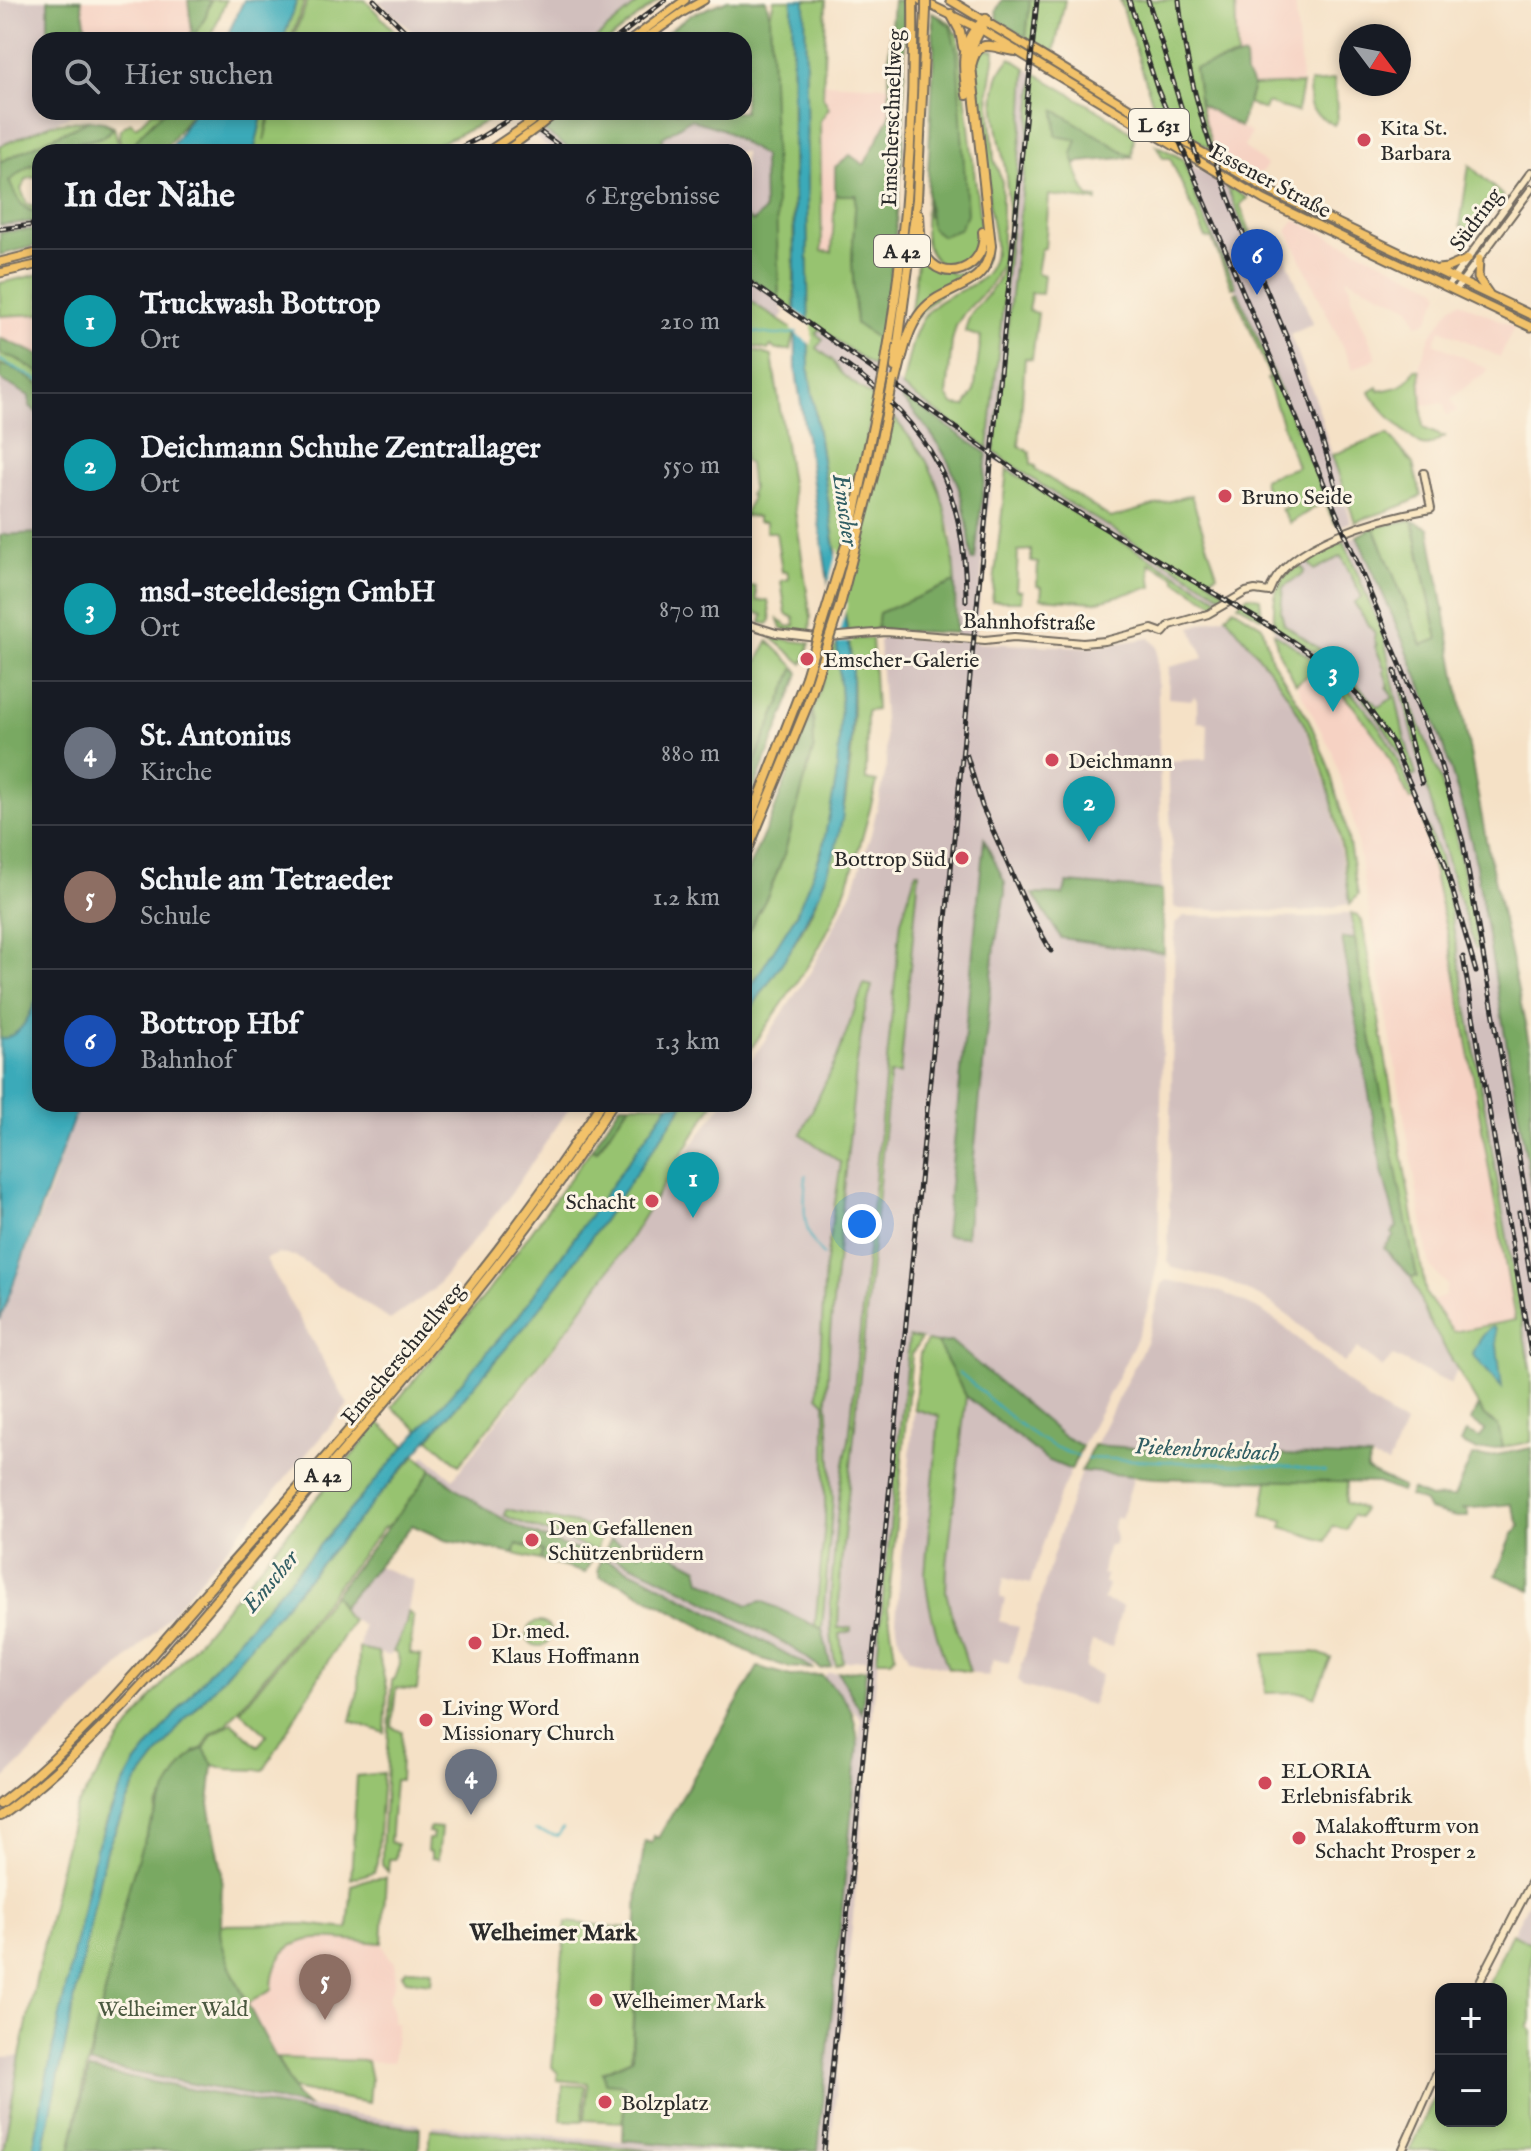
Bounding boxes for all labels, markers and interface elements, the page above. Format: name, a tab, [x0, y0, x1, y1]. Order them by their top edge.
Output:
north arrow	[1339, 24, 1411, 96]
street label: Emscherschnellweg	[876, 28, 910, 207]
search box	[32, 32, 752, 120]
icon: search	[60, 54, 104, 98]
text: Hier suchen	[124, 57, 274, 95]
road number: L 631	[1129, 109, 1189, 141]
place label: Kita St. Barbara	[1380, 115, 1451, 168]
marker: Kita St. Barbara	[1355, 131, 1373, 149]
street label: Essener Straße	[1205, 138, 1336, 225]
text: In der Nähe	[64, 175, 235, 218]
text: 6 Ergebnisse	[585, 180, 720, 213]
street label: Südring	[1444, 182, 1510, 258]
pin: 6	[1231, 229, 1283, 295]
road number: A 42	[874, 235, 930, 267]
text: Truckwash Bottrop	[140, 286, 381, 324]
text: 1	[85, 305, 95, 338]
text: 210 m	[660, 305, 720, 338]
text: Ort	[140, 324, 180, 357]
text: Deichmann Schuhe Zentrallager	[140, 430, 541, 468]
text: 2	[84, 449, 96, 482]
text: 550 m	[663, 449, 720, 482]
text: Ort	[140, 468, 180, 501]
water label: Emscher	[824, 471, 865, 550]
place label: Bruno Seide	[1241, 484, 1352, 512]
marker: Bruno Seide	[1216, 487, 1234, 505]
text: msd-steeldesign GmbH	[140, 574, 436, 612]
text: 3	[85, 593, 95, 626]
text: 870 m	[659, 593, 720, 626]
street label: Bahnhofstraße	[962, 608, 1096, 638]
text: Ort	[140, 612, 180, 645]
pin: 3	[1307, 646, 1359, 712]
place label: Emscher-Galerie	[823, 647, 979, 675]
marker: Emscher-Galerie	[798, 650, 816, 668]
text: St. Antonius	[140, 718, 291, 756]
text: 4	[84, 737, 96, 770]
text: 880 m	[661, 737, 720, 770]
place label: Deichmann	[1068, 748, 1173, 776]
marker: Deichmann	[1043, 751, 1061, 769]
text: Kirche	[140, 756, 212, 789]
pin: 2	[1063, 776, 1115, 842]
place label: Bottrop Süd	[833, 846, 946, 874]
marker: Bottrop Süd	[953, 849, 971, 867]
text: Schule am Tetraeder	[140, 862, 393, 900]
text: 5	[85, 881, 95, 914]
text: 1.2 km	[653, 881, 720, 914]
text: Schule	[140, 900, 211, 933]
text: Bottrop Hbf	[140, 1006, 299, 1044]
text: 6	[85, 1025, 95, 1058]
text: 1.3 km	[655, 1025, 720, 1058]
text: Bahnhof	[140, 1044, 233, 1077]
pin: 1	[667, 1152, 719, 1218]
place label: Schacht	[565, 1189, 636, 1217]
marker: Schacht	[643, 1192, 661, 1210]
your location	[842, 1204, 882, 1244]
street label: Emscherschnellweg	[336, 1276, 472, 1431]
water label: Piekenbrocksbach	[1134, 1431, 1280, 1470]
road number: A 42	[295, 1459, 351, 1491]
place label: Den Gefallenen Schützenbrüdern	[548, 1515, 704, 1568]
marker: Den Gefallenen Schützenbrüdern	[523, 1531, 541, 1549]
water label: Emscher	[235, 1543, 308, 1621]
place label: Dr. med. Klaus Hoffmann	[491, 1618, 640, 1671]
marker: Dr. med. Klaus Hoffmann	[466, 1634, 484, 1652]
place label: Living Word Missionary Church	[442, 1695, 615, 1748]
marker: Living Word Missionary Church	[417, 1711, 435, 1729]
pin: 4	[445, 1749, 497, 1815]
place label: ELORIA Erlebnisfabrik	[1281, 1758, 1412, 1811]
marker: ELORIA Erlebnisfabrik	[1256, 1774, 1274, 1792]
place label: Malakoffturm von Schacht Prosper 2	[1315, 1813, 1479, 1866]
marker: Malakoffturm von Schacht Prosper 2	[1290, 1829, 1308, 1847]
district label: Welheimer Mark	[468, 1918, 638, 1949]
pin: 5	[299, 1954, 351, 2020]
map controls	[1435, 1983, 1507, 2127]
button: +	[1435, 1983, 1507, 2055]
place label: Welheimer Mark	[612, 1988, 766, 2016]
marker: Welheimer Mark	[587, 1991, 605, 2009]
park label: Welheimer Wald	[98, 1996, 248, 2024]
button: −	[1435, 2055, 1507, 2127]
place label: Bolzplatz	[621, 2090, 709, 2118]
marker: Bolzplatz	[596, 2093, 614, 2111]

